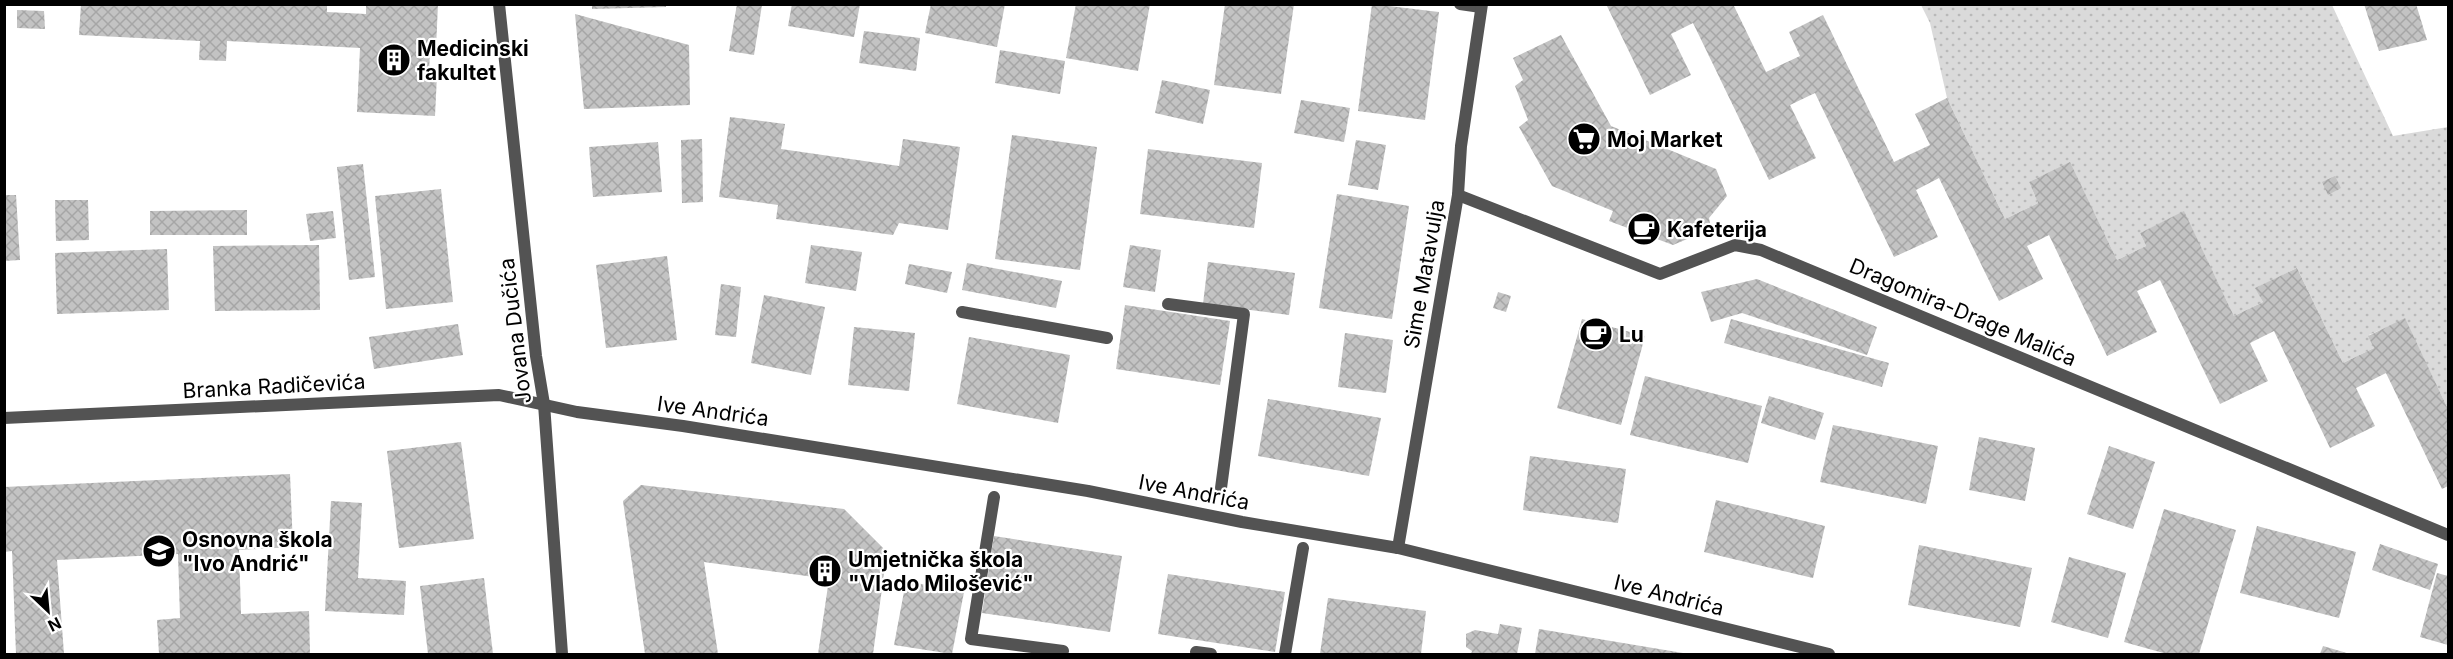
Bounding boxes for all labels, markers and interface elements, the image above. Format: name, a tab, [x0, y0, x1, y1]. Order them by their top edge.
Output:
place label: Medicinski fakultet	[417, 36, 529, 85]
building icon: Medicinski fakultet	[376, 42, 412, 78]
supermarket icon: Moj Market	[1566, 121, 1602, 157]
place label: Moj Market	[1607, 127, 1723, 152]
street label: Sime Matavulja	[1399, 198, 1449, 350]
cafe icon: Kafeterija	[1626, 211, 1662, 247]
place label: Kafeterija	[1667, 217, 1767, 242]
street label: Dragomira-Drage Malića	[1846, 253, 2080, 371]
street label: Jovana Dučića	[494, 257, 536, 405]
cafe icon: Lu	[1578, 316, 1614, 352]
place label: Lu	[1619, 322, 1644, 347]
street label: Branka Radičevića	[182, 369, 366, 403]
street label: Ive Andrića	[656, 391, 770, 431]
street label: Ive Andrića	[1136, 469, 1252, 515]
place label: Osnovna škola "Ivo Andrić"	[182, 527, 333, 576]
school or university icon: Osnovna škola "Ivo Andrić"	[141, 533, 177, 569]
place label: Umjetnička škola "Vlado Milošević"	[848, 547, 1034, 596]
building icon: Umjetnička škola "Vlado Milošević"	[807, 553, 843, 589]
street label: Ive Andrića	[1611, 569, 1727, 621]
north arrow	[18, 581, 78, 641]
text: N	[45, 613, 64, 636]

